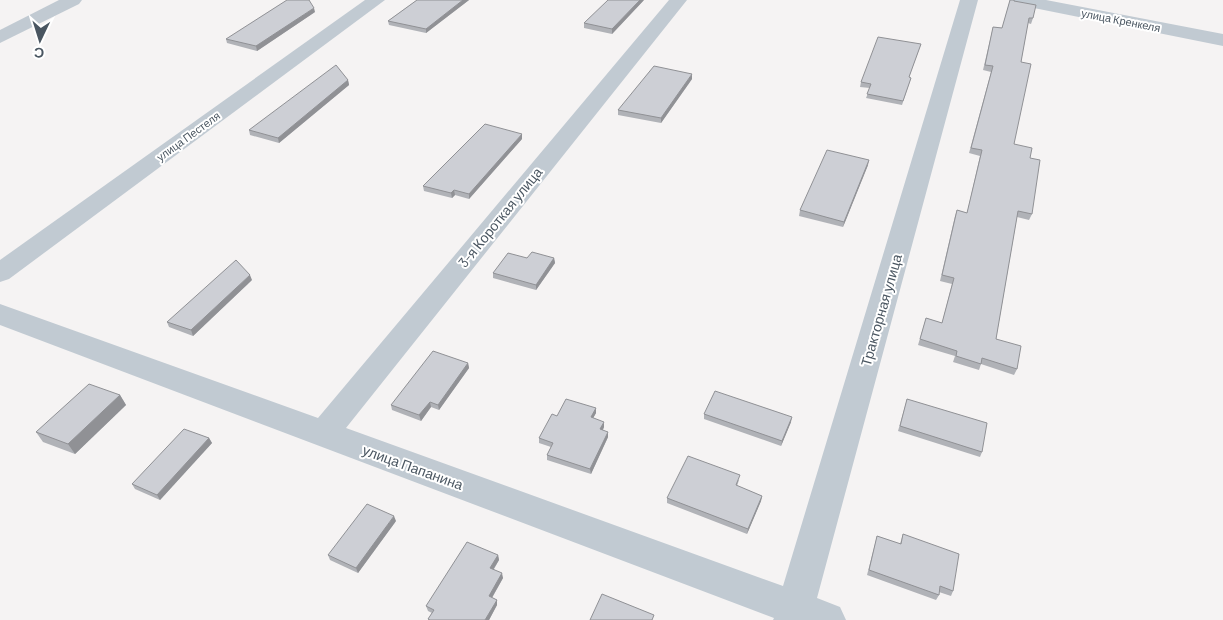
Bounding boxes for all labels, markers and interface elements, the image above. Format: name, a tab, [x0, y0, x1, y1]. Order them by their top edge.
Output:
street label: улица Кренкеля	[1080, 6, 1162, 34]
north arrow	[15, 15, 65, 65]
text: С	[33, 45, 45, 62]
street label: улица Пестеля	[154, 109, 222, 163]
street label: 3-я Короткая улица	[454, 163, 546, 270]
street label: Тракторная улица	[857, 252, 905, 368]
street label: улица Папанина	[360, 441, 466, 493]

